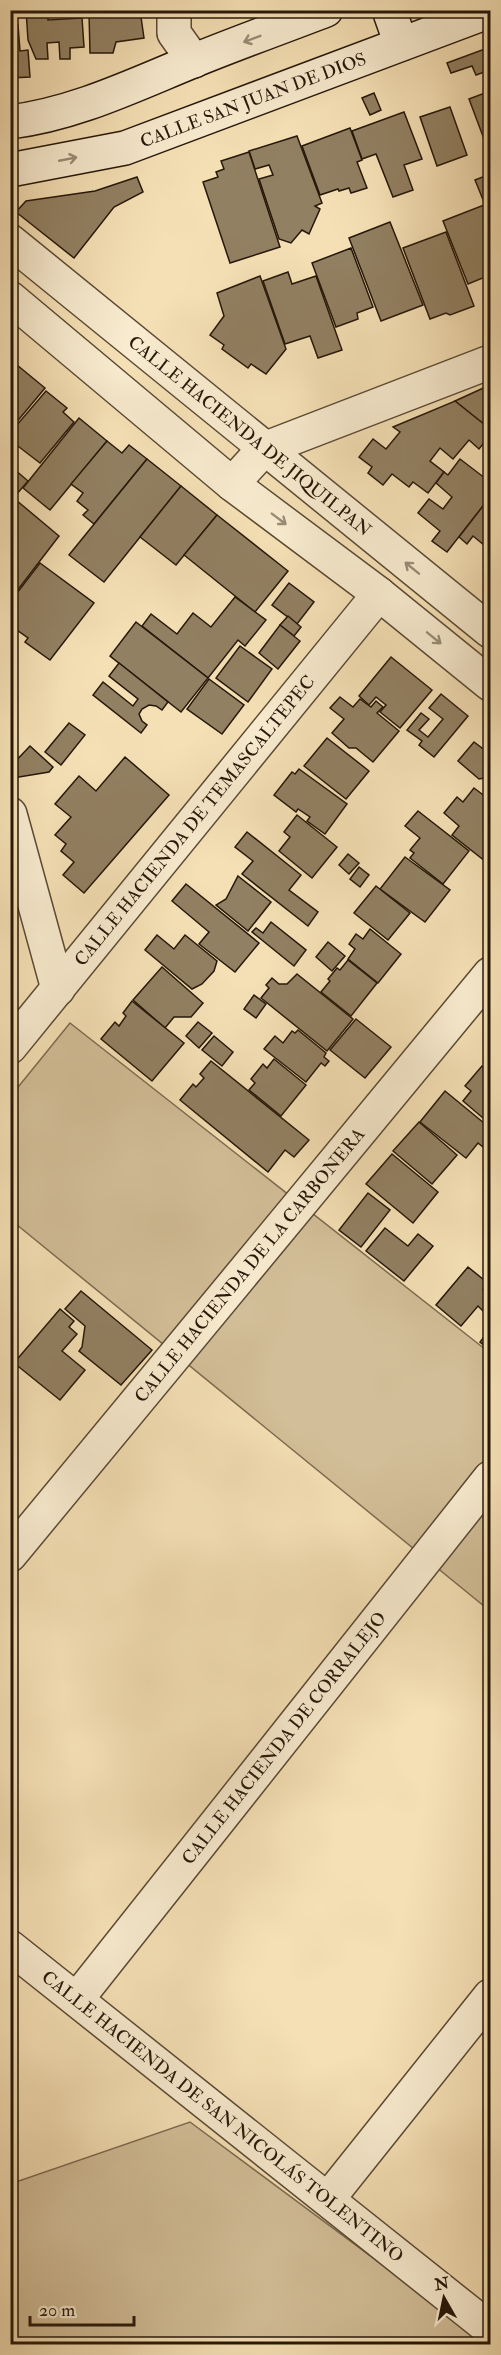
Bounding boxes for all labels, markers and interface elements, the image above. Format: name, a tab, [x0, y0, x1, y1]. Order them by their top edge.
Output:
one-way arrow	[243, 34, 262, 45]
street label: CALLE SAN JUAN DE DIOS	[137, 47, 370, 153]
one-way arrow	[58, 153, 77, 164]
street label: CALLE HACIENDA DE JIQUILPAN	[123, 331, 376, 542]
one-way arrow	[271, 513, 287, 526]
one-way arrow	[405, 561, 420, 575]
one-way arrow	[425, 632, 441, 645]
street label: CALLE HACIENDA DE TEMASCALTEPEC	[69, 671, 320, 971]
street label: CALLE HACIENDA DE LA CARBONERA	[130, 1123, 370, 1408]
street label: CALLE HACIENDA DE CORRALEJO	[177, 1607, 392, 1870]
street label: CALLE HACIENDA DE SAN NICOLÁS TOLENTINO	[37, 1966, 408, 2268]
north arrow	[414, 2268, 474, 2328]
text: N	[432, 2273, 451, 2295]
scale bar	[30, 2289, 134, 2327]
text: 20 m	[39, 2299, 75, 2322]

